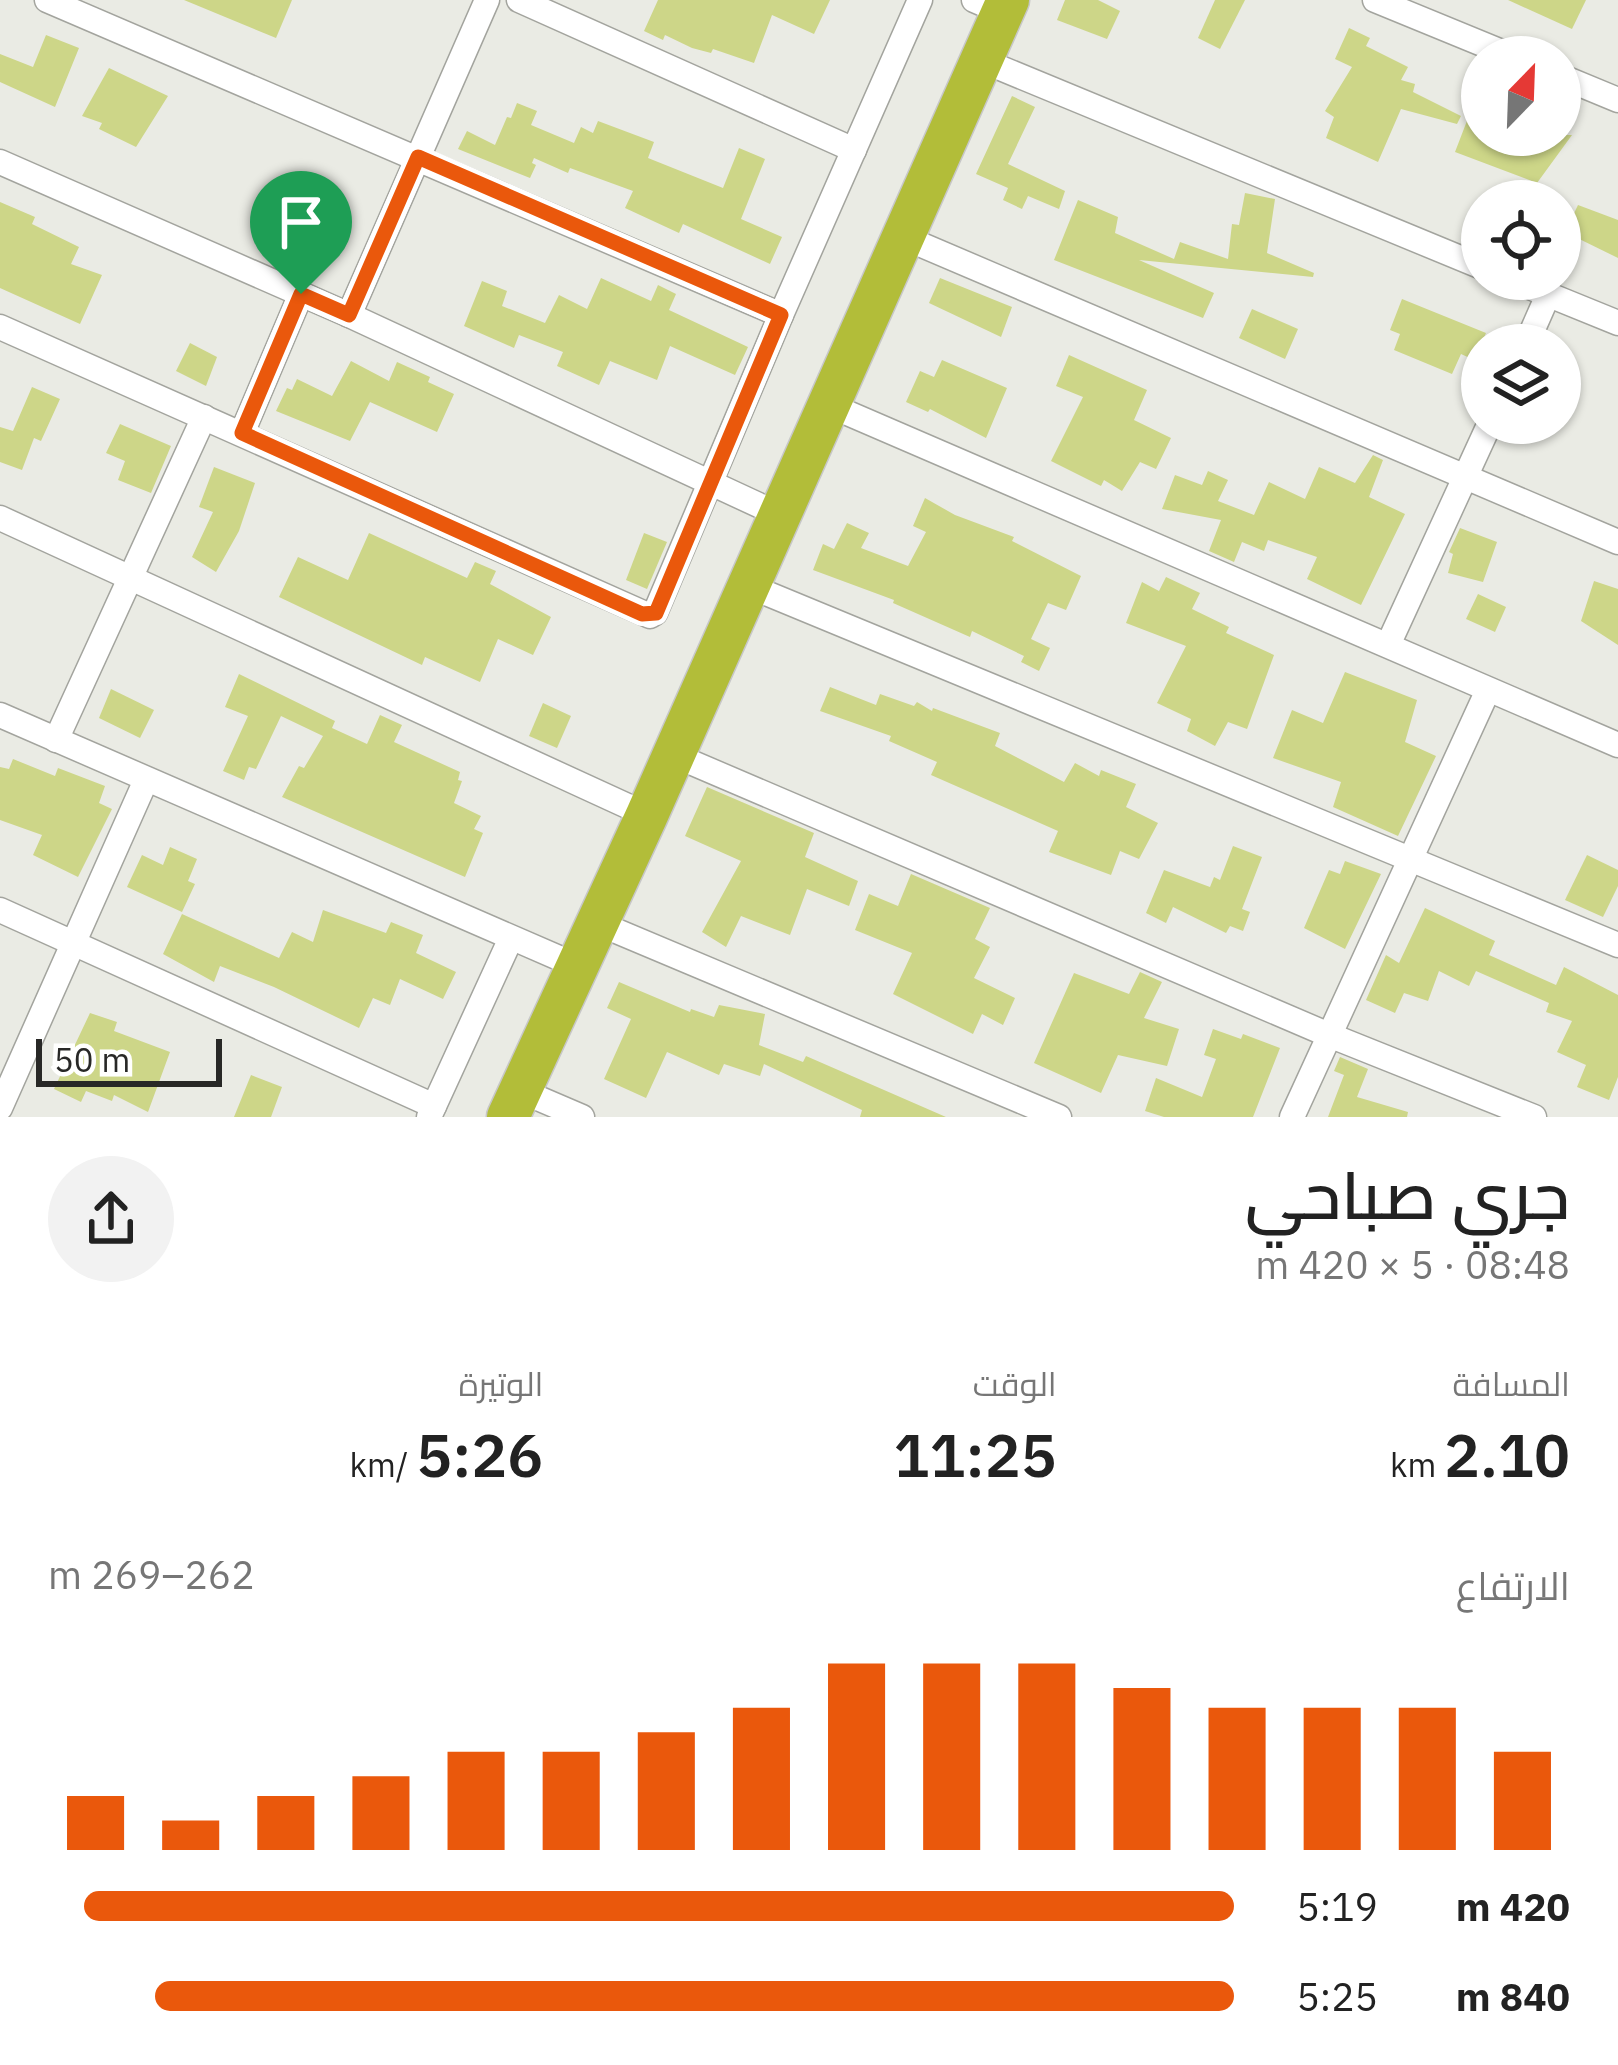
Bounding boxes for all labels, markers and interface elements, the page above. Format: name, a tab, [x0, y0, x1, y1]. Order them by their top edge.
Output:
north arrow	[1461, 36, 1581, 156]
map controls	[1461, 36, 1581, 444]
pin	[250, 171, 352, 294]
button: locate	[1461, 180, 1581, 300]
icon: arrive	[268, 189, 334, 255]
button: layers	[1461, 324, 1581, 444]
scale bar	[36, 1033, 222, 1086]
text: 50 m	[54, 1038, 130, 1081]
text: جري صباحي	[1245, 1151, 1570, 1237]
button: share	[48, 1156, 174, 1282]
text: 08:48 · 5 × 420 m	[1255, 1239, 1570, 1290]
text: الوتيرة	[459, 1362, 543, 1405]
text: الوقت	[973, 1362, 1057, 1405]
text: المسافة	[1453, 1362, 1570, 1405]
text: 5:26	[416, 1415, 543, 1494]
text: 11:25	[894, 1415, 1057, 1494]
text: 2.10	[1444, 1415, 1570, 1494]
text: /km	[350, 1443, 416, 1486]
text: km	[1390, 1443, 1444, 1486]
text: 262–269 m	[48, 1549, 255, 1600]
text: الارتفاع	[1456, 1560, 1570, 1611]
text: 5:19	[1296, 1881, 1378, 1932]
text: 420 m	[1456, 1881, 1570, 1932]
text: 5:25	[1296, 1971, 1378, 2022]
text: 840 m	[1456, 1971, 1570, 2022]

